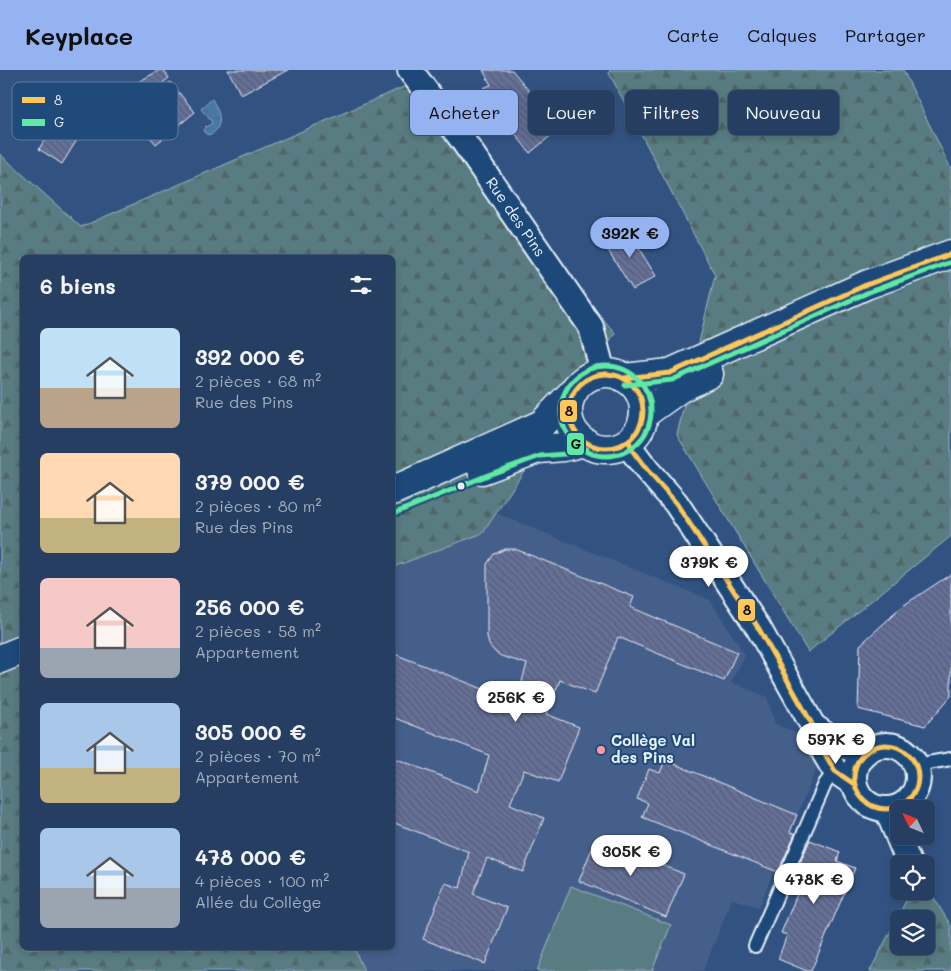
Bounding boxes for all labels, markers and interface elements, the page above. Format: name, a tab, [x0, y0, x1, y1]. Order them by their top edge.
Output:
text: Keyplace	[25, 20, 133, 51]
text: Carte	[667, 23, 719, 47]
text: Calques	[747, 23, 817, 47]
text: Partager	[845, 23, 926, 47]
legend	[12, 82, 178, 140]
text: 8	[54, 90, 62, 109]
chip: Acheter	[410, 90, 518, 135]
chip: Louer	[528, 90, 615, 135]
chip: Filtres	[625, 90, 718, 135]
chip: Nouveau	[728, 90, 839, 135]
text: G	[54, 112, 64, 131]
street label: Rue des Pins	[482, 173, 551, 260]
pin: 392K €	[589, 216, 671, 259]
text: 392K €	[601, 222, 659, 243]
icon: filters	[347, 271, 375, 299]
text: 6 biens	[40, 272, 116, 299]
text: 392 000 €	[195, 343, 305, 370]
icon: home	[80, 348, 140, 408]
text: 2 pièces · 68 m²	[195, 370, 321, 391]
text: Rue des Pins	[195, 391, 293, 412]
line badge: 8	[559, 399, 578, 423]
text: 8	[565, 401, 574, 420]
line badge: G	[566, 432, 585, 456]
text: G	[571, 434, 582, 453]
text: 379 000 €	[195, 468, 305, 495]
icon: home	[80, 473, 140, 533]
unlabelled marker	[456, 481, 466, 491]
text: 2 pièces · 80 m²	[195, 495, 321, 516]
text: Rue des Pins	[195, 516, 293, 537]
pin: 379K €	[668, 546, 750, 588]
text: 379K €	[680, 551, 738, 572]
text: 256 000 €	[195, 593, 304, 620]
icon: home	[80, 598, 140, 658]
line badge: 8	[737, 598, 756, 622]
text: 8	[743, 600, 752, 619]
text: 2 pièces · 58 m²	[195, 620, 321, 641]
text: Appartement	[195, 641, 299, 662]
pin: 256K €	[475, 680, 557, 723]
text: 256K €	[487, 686, 545, 707]
text: 305 000 €	[195, 718, 306, 745]
pin: 597K €	[795, 722, 877, 765]
icon: home	[80, 723, 140, 783]
text: 597K €	[807, 728, 865, 749]
place label: Collège Val des Pins	[611, 730, 695, 767]
marker: Collège Val des Pins	[595, 744, 607, 756]
text: 2 pièces · 70 m²	[195, 745, 321, 766]
text: Appartement	[195, 766, 299, 787]
north arrow	[890, 800, 935, 845]
map controls	[890, 800, 935, 955]
pin: 305K €	[590, 834, 672, 877]
text: 305K €	[602, 840, 660, 861]
text: 478 000 €	[195, 843, 306, 870]
icon: home	[80, 848, 140, 908]
button: locate	[890, 855, 935, 900]
pin: 478K €	[773, 862, 855, 905]
text: 478K €	[785, 868, 843, 889]
text: 4 pièces · 100 m²	[195, 870, 329, 891]
text: Allée du Collège	[195, 891, 321, 912]
button: layers	[890, 910, 935, 955]

